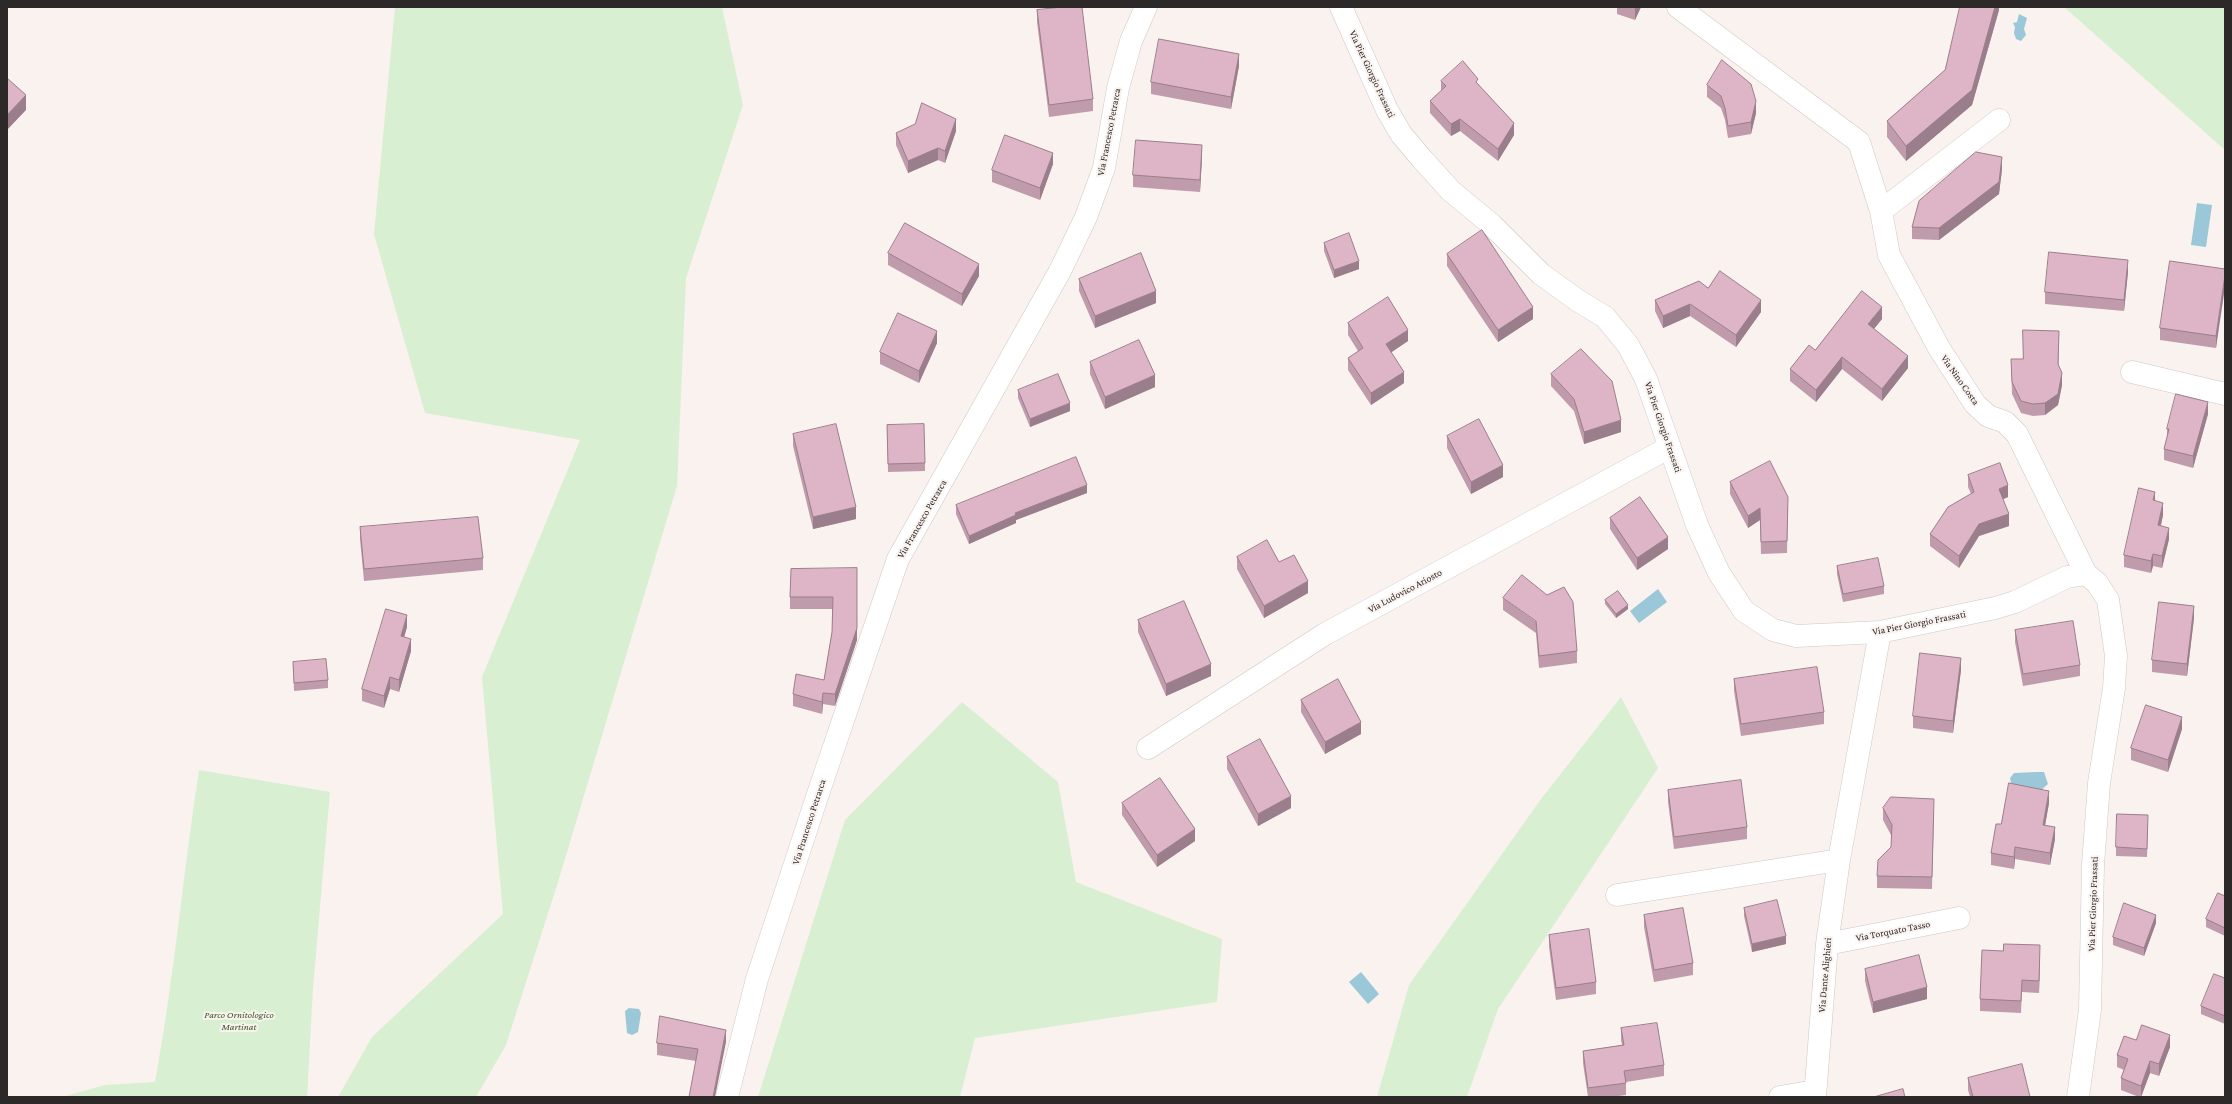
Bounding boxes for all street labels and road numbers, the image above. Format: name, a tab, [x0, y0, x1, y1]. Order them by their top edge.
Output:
street label: Via Pier Giorgio Frassati	[1346, 28, 1398, 120]
street label: Via Francesco Petrarca	[1095, 87, 1123, 177]
street label: Via Nino Costa	[1938, 353, 1982, 407]
street label: Via Pier Giorgio Frassati	[1642, 380, 1684, 474]
street label: Via Francesco Petrarca	[895, 478, 949, 560]
street label: Via Ludovico Ariosto	[1366, 566, 1444, 616]
street label: Via Pier Giorgio Frassati	[1871, 608, 1967, 638]
street label: Via Francesco Petrarca	[790, 778, 828, 866]
street label: Via Pier Giorgio Frassati	[2085, 856, 2101, 952]
street label: Via Torquato Tasso	[1855, 918, 1931, 944]
street label: Via Dante Alighieri	[1816, 937, 1834, 1013]

